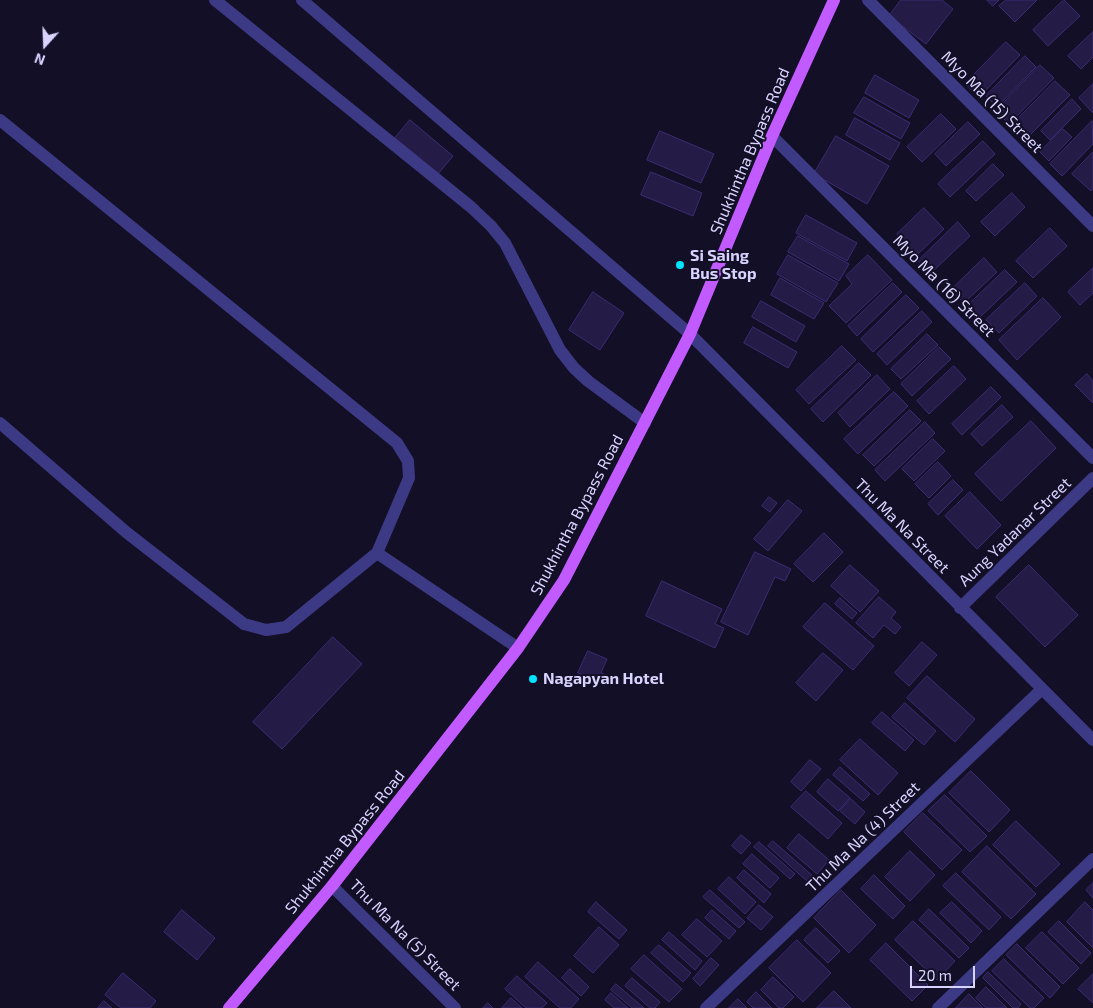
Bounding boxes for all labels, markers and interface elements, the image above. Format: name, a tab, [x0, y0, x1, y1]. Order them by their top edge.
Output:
north arrow	[20, 20, 70, 70]
street label: Myo Ma (15) Street	[937, 47, 1047, 157]
text: N	[32, 50, 47, 69]
street label: Shukhintha Bypass Road	[706, 65, 794, 237]
street label: Myo Ma (16) Street	[889, 231, 999, 341]
place label: Si Saing Bus Stop	[690, 246, 757, 284]
marker: Si Saing Bus Stop	[674, 259, 686, 271]
street label: Shukhintha Bypass Road	[527, 431, 627, 599]
street label: Aung Yadanar Street	[955, 474, 1075, 590]
street label: Thu Ma Na Street	[851, 475, 953, 577]
place label: Nagapyan Hotel	[543, 669, 664, 689]
marker: Nagapyan Hotel	[527, 673, 539, 685]
street label: Shukhintha Bypass Road	[281, 766, 409, 918]
street label: Thu Ma Na (4) Street	[802, 778, 924, 896]
street label: Thu Ma Na (5) Street	[346, 876, 464, 994]
scale bar	[913, 956, 978, 988]
text: 20 m	[918, 966, 952, 984]

